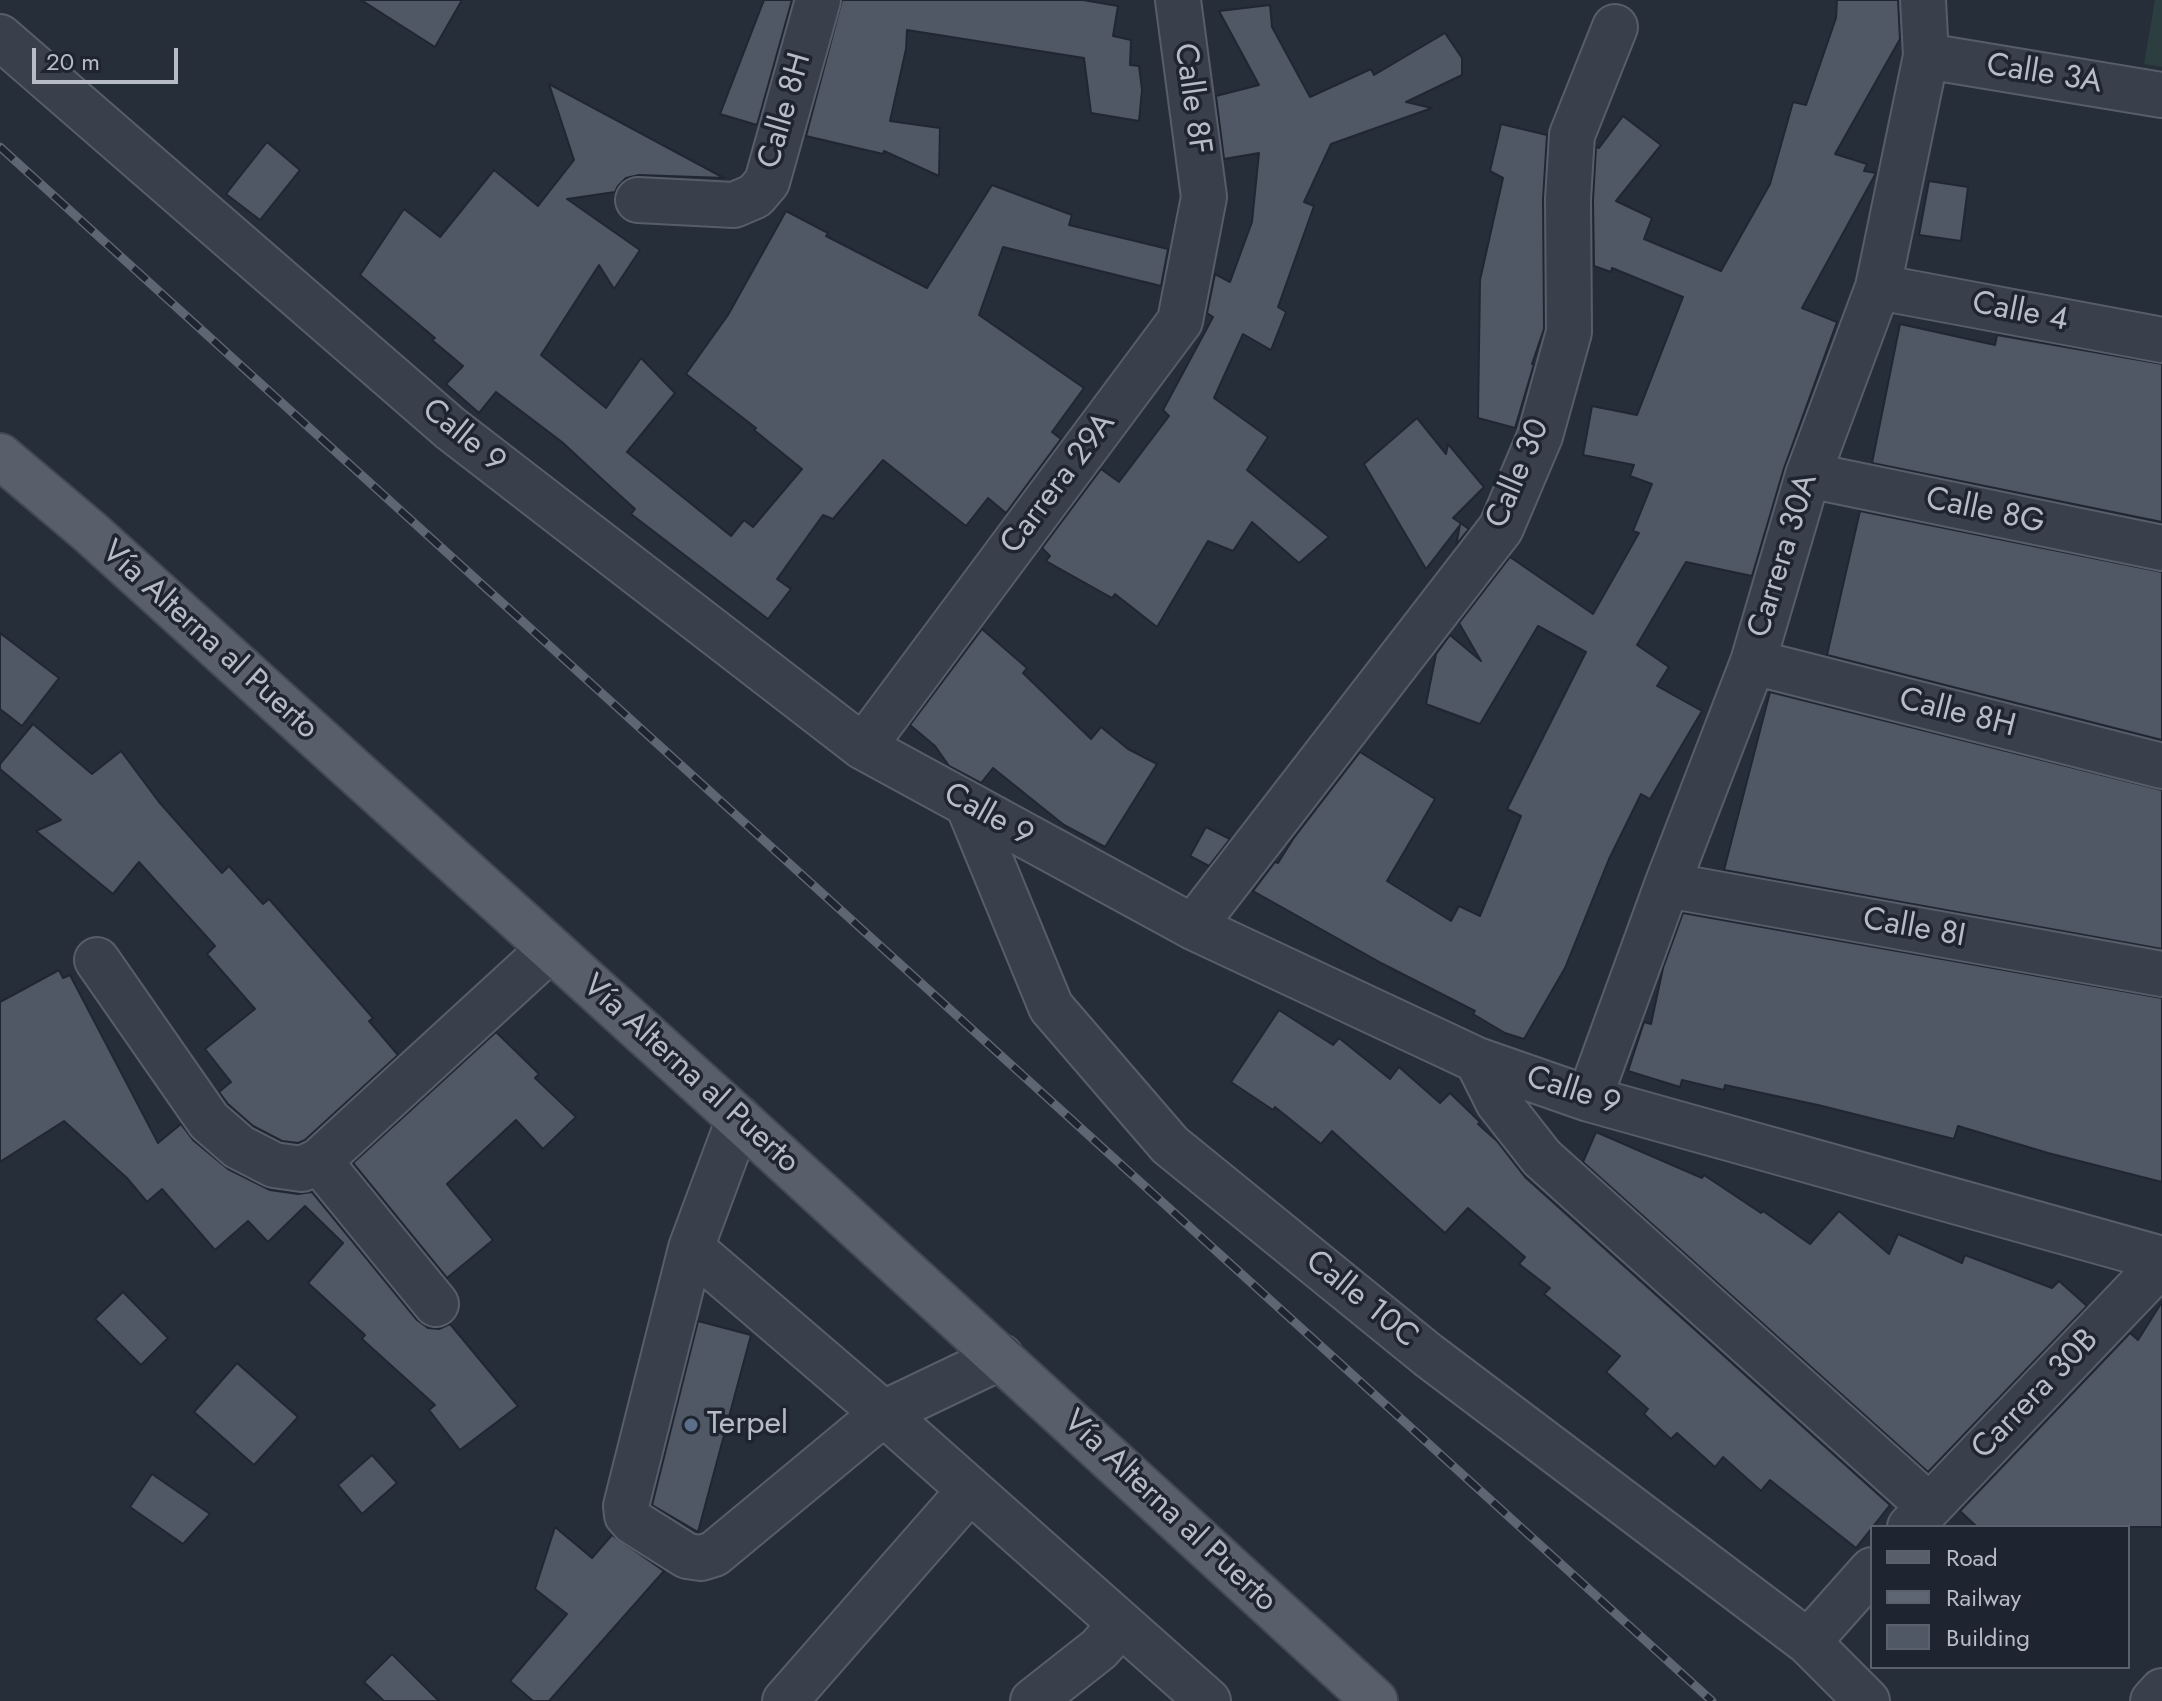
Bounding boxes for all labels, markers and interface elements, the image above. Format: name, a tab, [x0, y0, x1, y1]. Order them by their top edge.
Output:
scale bar	[36, 32, 182, 82]
street label: Calle 8F	[1164, 41, 1218, 157]
text: 20 m	[46, 44, 100, 79]
street label: Calle 3A	[1984, 47, 2104, 103]
street label: Calle 8H	[751, 49, 821, 173]
street label: Calle 4	[1969, 285, 2071, 341]
street label: Calle 9	[413, 392, 513, 482]
street label: Carrera 29A	[993, 406, 1125, 562]
street label: Calle 30	[1479, 414, 1559, 534]
street label: Carrera 30A	[1741, 470, 1827, 642]
street label: Calle 8G	[1922, 481, 2048, 543]
street label: Vía Alterna al Puerto	[93, 534, 325, 748]
street label: Calle 8H	[1895, 681, 2019, 747]
street label: Calle 9	[936, 776, 1040, 856]
street label: Calle 8I	[1860, 901, 1968, 957]
street label: Vía Alterna al Puerto	[574, 968, 806, 1182]
street label: Calle 9	[1521, 1059, 1625, 1125]
street label: Calle 10C	[1297, 1243, 1425, 1357]
street label: Carrera 30B	[1965, 1322, 2107, 1468]
street label: Vía Alterna al Puerto	[1054, 1403, 1284, 1621]
place label: Terpel	[707, 1406, 788, 1444]
marker: Terpel	[682, 1416, 700, 1434]
legend	[1870, 1525, 2130, 1669]
text: Road	[1946, 1540, 1998, 1575]
text: Railway	[1946, 1580, 2021, 1615]
text: Building	[1946, 1620, 2030, 1655]

